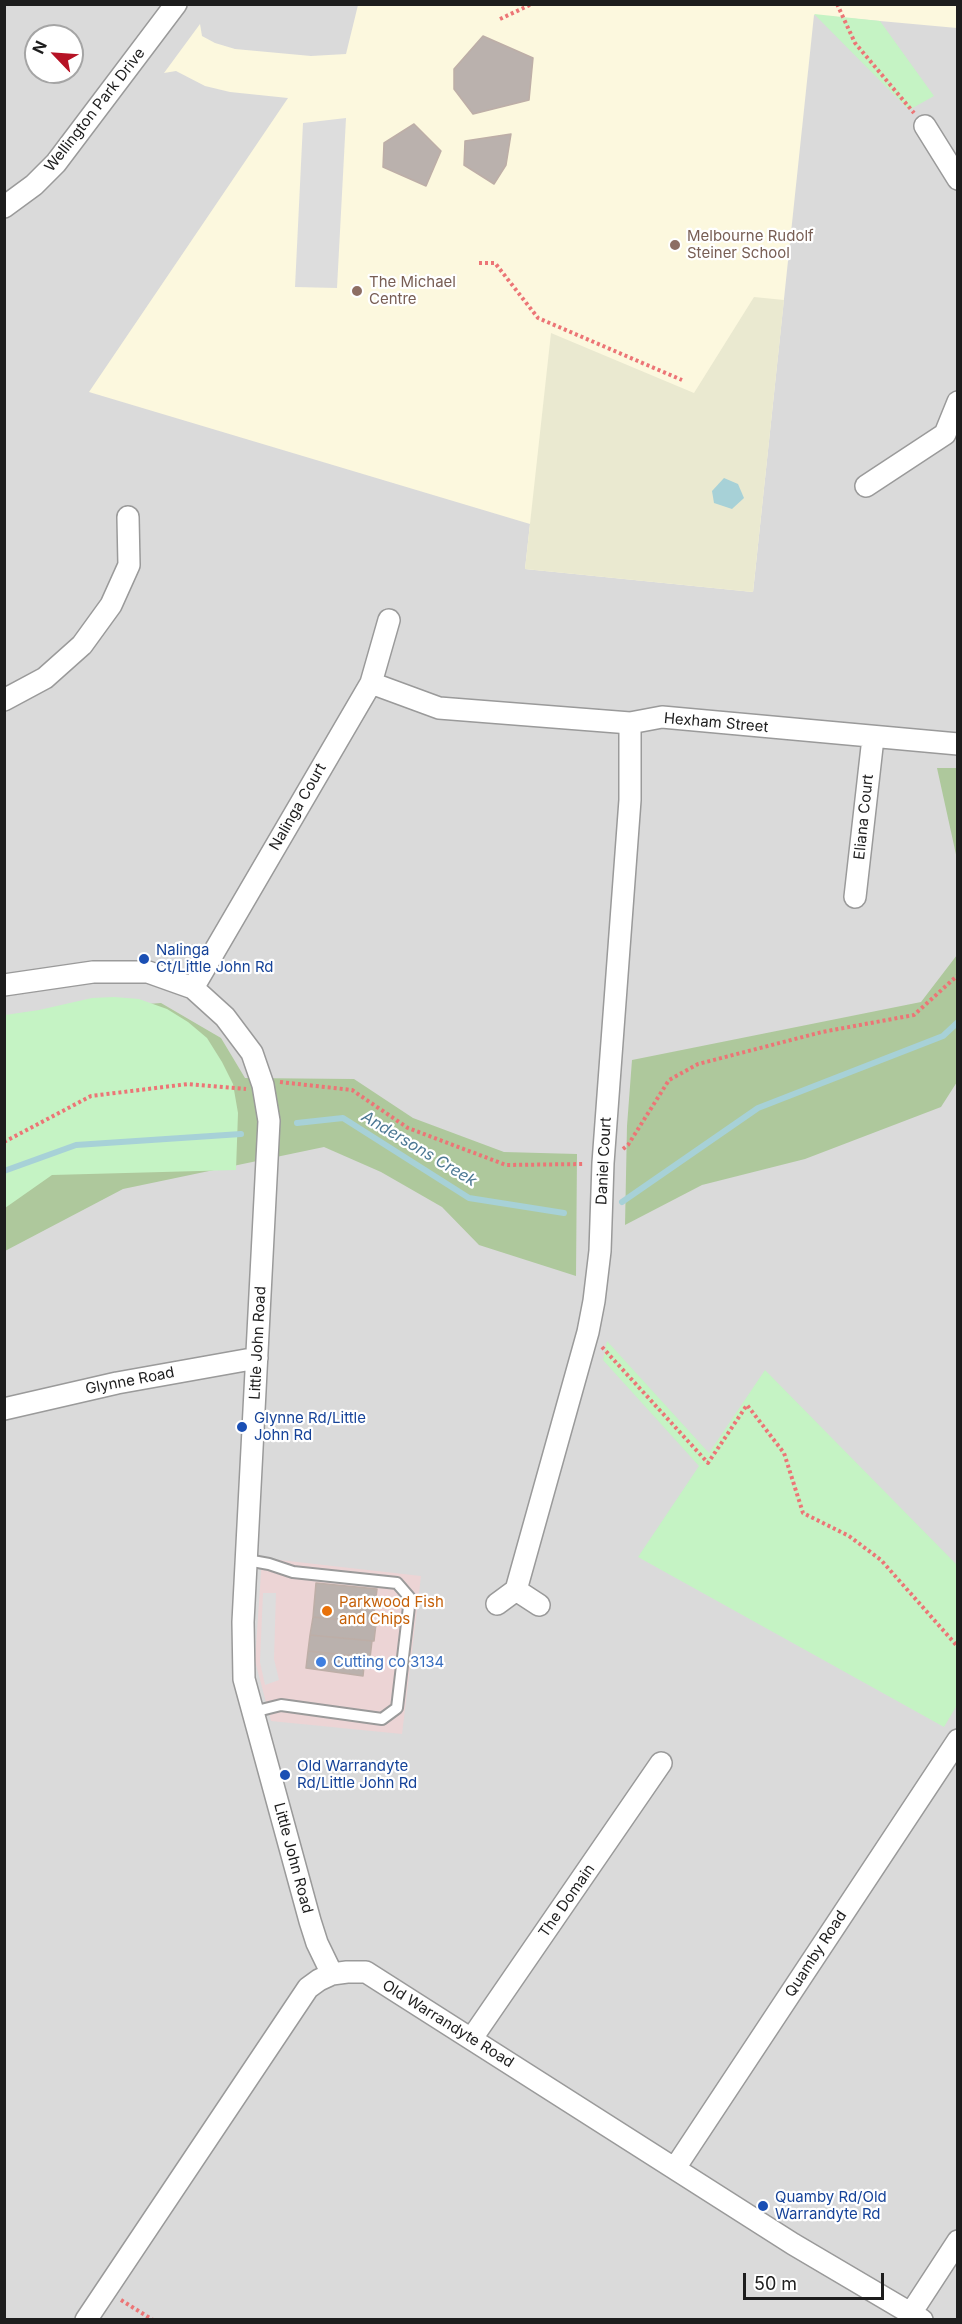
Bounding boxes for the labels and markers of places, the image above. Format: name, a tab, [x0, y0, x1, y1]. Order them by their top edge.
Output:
place label: Melbourne Rudolf Steiner School	[687, 227, 814, 262]
marker: Melbourne Rudolf Steiner School	[668, 238, 682, 252]
place label: The Michael Centre	[369, 273, 456, 308]
marker: The Michael Centre	[350, 284, 364, 298]
place label: Nalinga Ct/Little John Rd	[156, 941, 274, 976]
marker: Nalinga Ct/Little John Rd	[137, 952, 151, 966]
place label: Glynne Rd/Little John Rd	[254, 1409, 366, 1444]
marker: Glynne Rd/Little John Rd	[235, 1420, 249, 1434]
place label: Parkwood Fish and Chips	[339, 1593, 444, 1628]
marker: Parkwood Fish and Chips	[320, 1604, 334, 1618]
place label: Cutting co 3134	[333, 1653, 444, 1671]
marker: Cutting co 3134	[314, 1655, 328, 1669]
place label: Old Warrandyte Rd/Little John Rd	[297, 1757, 417, 1792]
marker: Old Warrandyte Rd/Little John Rd	[278, 1768, 292, 1782]
place label: Quamby Rd/Old Warrandyte Rd	[775, 2188, 887, 2223]
marker: Quamby Rd/Old Warrandyte Rd	[756, 2199, 770, 2213]

